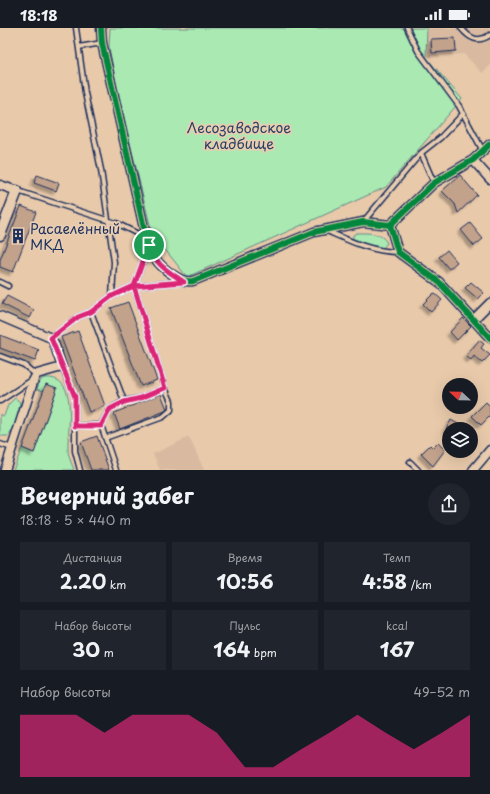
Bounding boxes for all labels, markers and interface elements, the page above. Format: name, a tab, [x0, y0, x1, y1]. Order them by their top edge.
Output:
text: 18:18	[20, 3, 58, 26]
park label: Лесозаводское кладбище	[187, 117, 291, 154]
place label: Расаелённый МКД	[30, 218, 120, 255]
building icon: Расаелённый МКД	[9, 227, 27, 245]
pin	[132, 228, 166, 262]
icon: arrive	[138, 234, 160, 256]
north arrow	[442, 378, 478, 414]
map controls	[442, 378, 478, 458]
button: layers	[442, 422, 478, 458]
text: Вечерний забег	[20, 478, 194, 511]
button: share	[428, 483, 470, 525]
text: 18:18 · 5 × 440 m	[20, 510, 131, 529]
text: Дистанция	[64, 549, 122, 566]
text: Время	[227, 549, 263, 566]
text: Темп	[383, 549, 411, 566]
text: 2.20	[60, 566, 106, 596]
text: 10:56	[216, 566, 274, 596]
text: 4:58	[362, 566, 407, 596]
text: km	[106, 576, 126, 593]
text: /km	[407, 576, 432, 593]
text: Набор высоты	[55, 617, 132, 634]
text: Пульс	[229, 617, 261, 634]
text: kcal	[386, 617, 408, 634]
text: 30	[72, 634, 100, 664]
text: 164	[213, 634, 250, 664]
text: 167	[380, 634, 414, 664]
text: m	[100, 644, 114, 661]
text: bpm	[250, 644, 277, 661]
text: Набор высоты	[20, 682, 111, 701]
text: 49–52 m	[414, 682, 470, 701]

